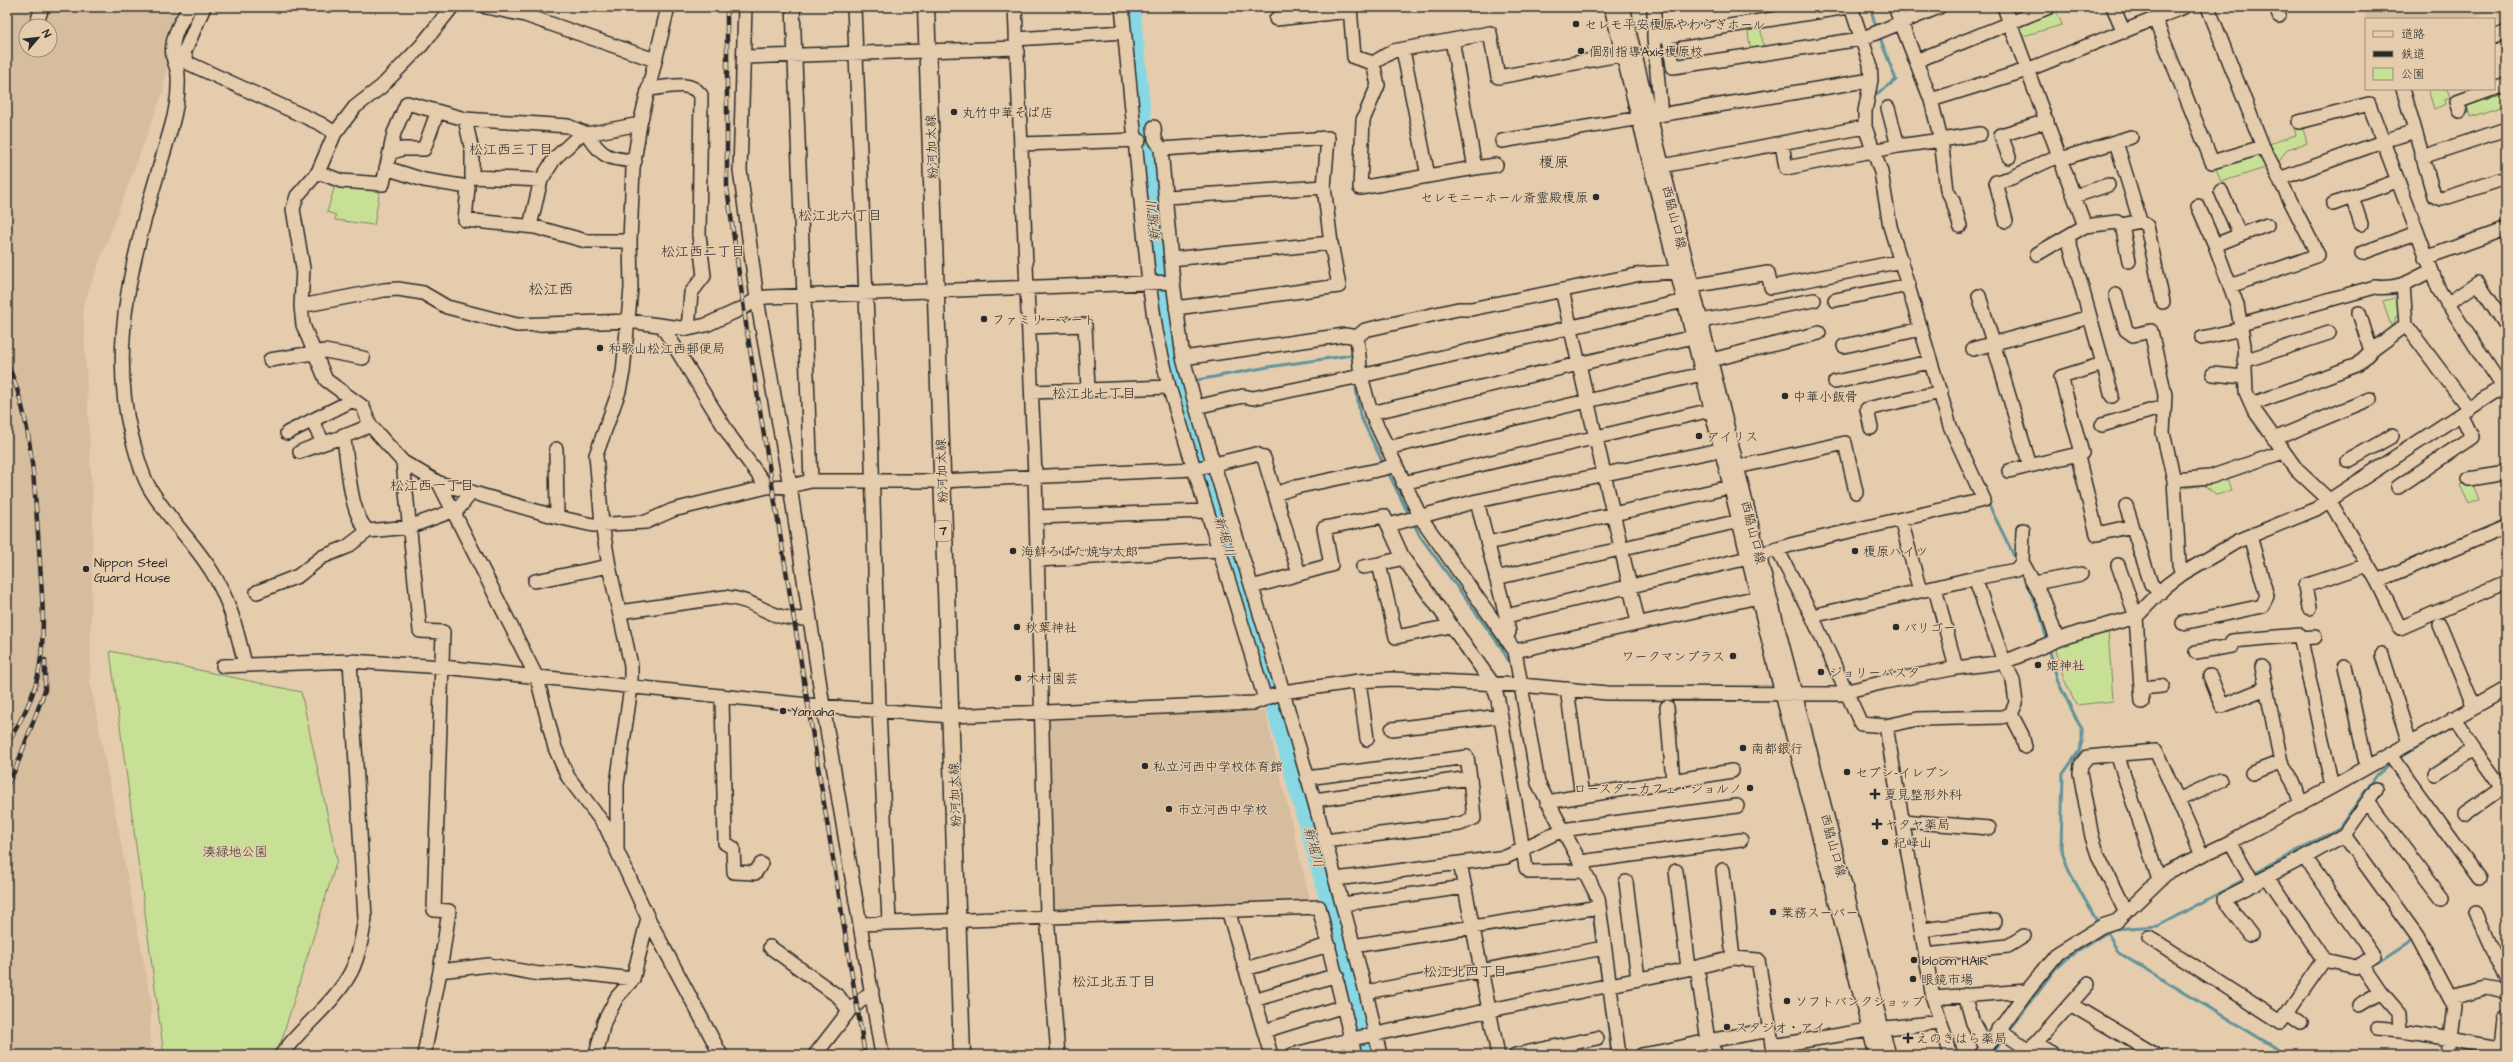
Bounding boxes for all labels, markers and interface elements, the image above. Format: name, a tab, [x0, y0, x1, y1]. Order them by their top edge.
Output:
place label: セレモ平安榎原やわらぎホール	[1584, 16, 1765, 34]
north arrow	[18, 18, 58, 58]
legend	[2365, 18, 2495, 90]
marker: セレモ平安榎原やわらぎホール	[1571, 19, 1581, 29]
text: 道路	[2401, 26, 2425, 43]
text: N	[38, 27, 55, 40]
place label: 個別指導Axis榎原校	[1589, 43, 1703, 61]
marker: 個別指導Axis榎原校	[1576, 46, 1586, 56]
text: 鉄道	[2401, 46, 2425, 63]
text: 公園	[2401, 66, 2425, 83]
place label: 丸竹中華そば店	[962, 104, 1053, 122]
marker: 丸竹中華そば店	[949, 107, 959, 117]
street label: 粉河加太線	[922, 113, 942, 180]
district label: 松江西三丁目	[469, 140, 553, 160]
district label: 榎原	[1539, 152, 1569, 173]
street label: 西脇山口線	[1657, 184, 1691, 252]
place label: セレモニーホール斎霊殿榎原	[1420, 189, 1588, 207]
marker: セレモニーホール斎霊殿榎原	[1591, 192, 1601, 202]
water label: 新堀川	[1142, 199, 1166, 243]
district label: 松江北六丁目	[798, 206, 882, 226]
district label: 松江西二丁目	[661, 242, 745, 262]
district label: 松江西	[528, 279, 574, 300]
place label: ファミリーマート	[992, 311, 1096, 329]
marker: ファミリーマート	[979, 314, 989, 324]
place label: 和歌山松江西郵便局	[608, 340, 725, 358]
marker: 和歌山松江西郵便局	[595, 343, 605, 353]
district label: 松江北七丁目	[1052, 384, 1136, 404]
place label: 中華小飯骨	[1793, 388, 1858, 406]
marker: 中華小飯骨	[1780, 391, 1790, 401]
place label: アイリス	[1707, 428, 1758, 446]
marker: アイリス	[1694, 431, 1704, 441]
street label: 粉河加太線	[932, 437, 952, 504]
district label: 松江西一丁目	[390, 476, 474, 496]
street label: 西脇山口線	[1736, 499, 1770, 567]
water label: 新堀川	[1208, 513, 1240, 559]
road number: 7	[935, 521, 951, 541]
place label: 海鮮ろばた焼与太郎	[1021, 543, 1138, 561]
place label: 榎原ハイツ	[1863, 543, 1928, 561]
marker: 海鮮ろばた焼与太郎	[1008, 546, 1018, 556]
marker: 榎原ハイツ	[1850, 546, 1860, 556]
place label: Nippon Steel Guard House	[94, 554, 171, 587]
marker: Nippon Steel Guard House	[81, 564, 91, 574]
place label: 秋葉神社	[1025, 619, 1077, 637]
place label: バリゴー	[1904, 619, 1956, 637]
marker: 秋葉神社	[1012, 622, 1022, 632]
marker: バリゴー	[1891, 622, 1901, 632]
place label: ワークマンプラス	[1622, 648, 1725, 666]
marker: ワークマンプラス	[1728, 651, 1738, 661]
place label: 姫神社	[2046, 657, 2085, 675]
marker: 姫神社	[2033, 660, 2043, 670]
place label: ジョリーパスタ	[1829, 664, 1920, 682]
marker: ジョリーパスタ	[1816, 667, 1826, 677]
place label: 木村園芸	[1026, 670, 1078, 688]
marker: 木村園芸	[1013, 673, 1023, 683]
place label: Yamaha	[791, 703, 835, 721]
marker: Yamaha	[778, 706, 788, 716]
place label: 南都銀行	[1751, 740, 1803, 758]
marker: 南都銀行	[1738, 743, 1748, 753]
place label: 私立河西中学校体育館	[1153, 758, 1283, 776]
street label: 粉河加太線	[945, 761, 965, 828]
marker: 私立河西中学校体育館	[1140, 761, 1150, 771]
place label: セブン-イレブン	[1855, 764, 1950, 782]
marker: セブン-イレブン	[1842, 767, 1852, 777]
place label: ロースターカフェ・ジョルノ	[1574, 780, 1742, 798]
marker: ロースターカフェ・ジョルノ	[1745, 783, 1755, 793]
place label: 夏見整形外科	[1884, 786, 1962, 804]
marker: 夏見整形外科	[1869, 788, 1881, 800]
place label: 市立河西中学校	[1177, 801, 1268, 819]
marker: 市立河西中学校	[1164, 804, 1174, 814]
street label: 西脇山口線	[1816, 812, 1850, 880]
place label: ヤタヤ薬局	[1885, 816, 1950, 834]
marker: ヤタヤ薬局	[1872, 819, 1882, 829]
water label: 新堀川	[1298, 824, 1328, 870]
place label: 紀峰山	[1893, 834, 1932, 852]
marker: 紀峰山	[1880, 837, 1890, 847]
park label: 湊緑地公園	[202, 843, 268, 861]
place label: 業務スーパー	[1781, 904, 1858, 922]
marker: 業務スーパー	[1768, 907, 1778, 917]
place label: bloom HAIR	[1922, 952, 1989, 970]
marker: bloom HAIR	[1909, 955, 1919, 965]
district label: 松江北四丁目	[1423, 962, 1507, 982]
place label: 眼鏡市場	[1921, 971, 1973, 989]
district label: 松江北五丁目	[1072, 972, 1156, 992]
marker: 眼鏡市場	[1908, 974, 1918, 984]
place label: ソフトバンクショップ	[1795, 993, 1924, 1011]
marker: ソフトバンクショップ	[1782, 996, 1792, 1006]
place label: スタジオ・アイ	[1735, 1019, 1825, 1037]
marker: スタジオ・アイ	[1722, 1022, 1732, 1032]
place label: えのきはら薬局	[1916, 1030, 2007, 1048]
marker: えのきはら薬局	[1903, 1033, 1913, 1043]

